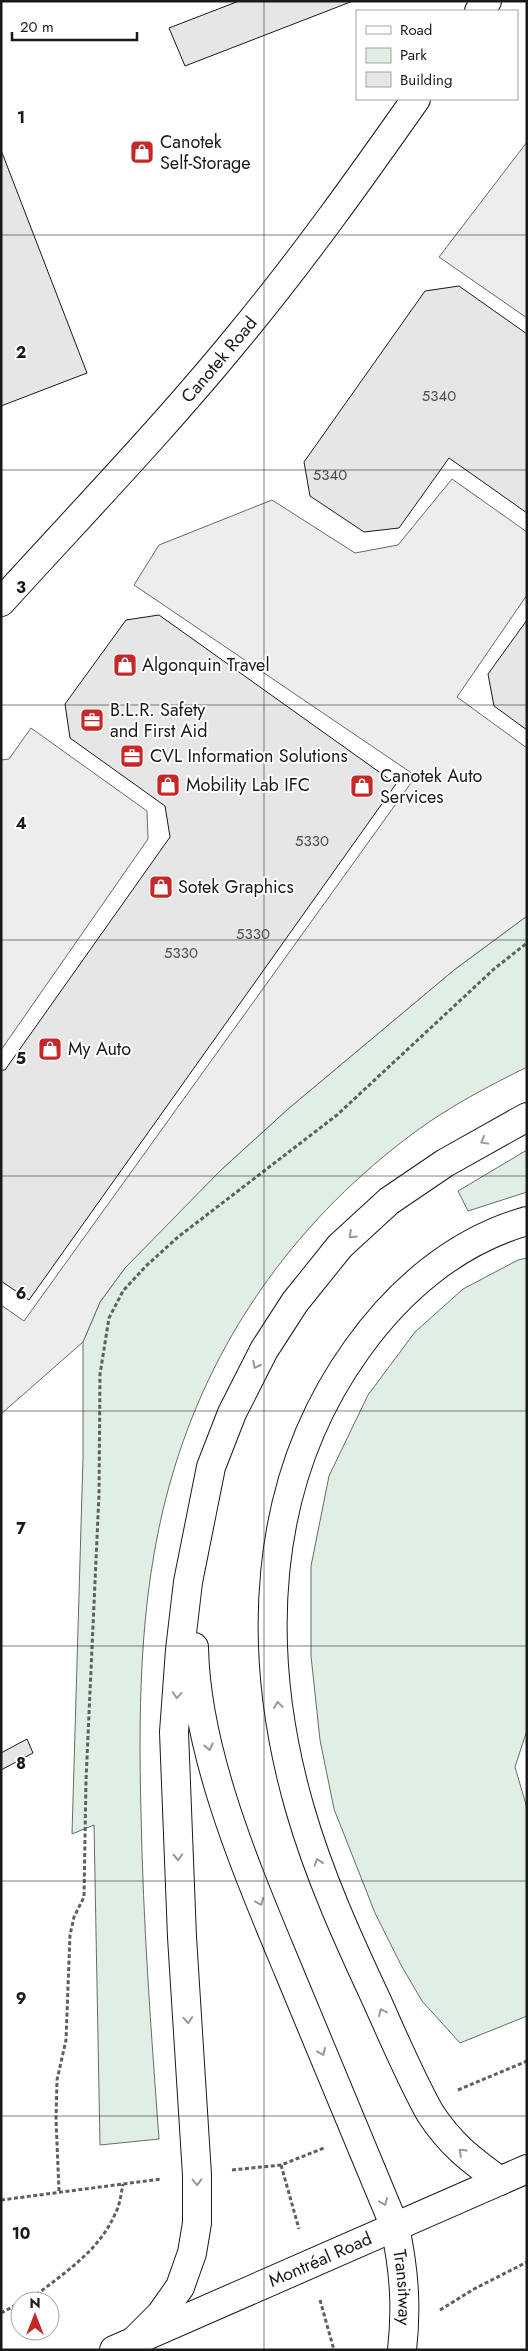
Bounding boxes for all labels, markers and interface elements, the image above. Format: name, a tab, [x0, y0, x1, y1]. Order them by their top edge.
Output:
scale bar	[12, 10, 138, 42]
legend	[356, 10, 518, 100]
text: 20 m	[20, 16, 54, 38]
text: Road	[400, 19, 432, 41]
text: Park	[400, 44, 427, 66]
text: Building	[400, 69, 452, 91]
text: 1	[17, 106, 25, 129]
place label: Canotek Self-Storage	[160, 129, 251, 176]
shop icon: Canotek Self-Storage	[129, 139, 155, 165]
street label: Canotek Road	[175, 311, 263, 409]
text: 2	[16, 341, 26, 364]
house number: 5340	[422, 385, 456, 407]
house number: 5340	[313, 464, 347, 486]
text: 3	[16, 576, 26, 599]
shop icon: Algonquin Travel	[112, 652, 138, 678]
place label: Algonquin Travel	[142, 652, 270, 678]
place label: B.L.R. Safety and First Aid	[110, 697, 207, 744]
office icon: B.L.R. Safety and First Aid	[79, 707, 105, 733]
office icon: CVL Information Solutions	[119, 743, 145, 769]
place label: CVL Information Solutions	[150, 743, 348, 769]
place label: Canotek Auto Services	[380, 763, 482, 810]
shop icon: Mobility Lab IFC	[155, 772, 181, 798]
place label: Mobility Lab IFC	[186, 772, 310, 798]
shop icon: Canotek Auto Services	[349, 773, 375, 799]
text: 4	[15, 812, 27, 835]
house number: 5330	[295, 830, 329, 852]
shop icon: Sotek Graphics	[148, 874, 174, 900]
place label: Sotek Graphics	[178, 874, 294, 900]
house number: 5330	[236, 923, 270, 945]
house number: 5330	[164, 942, 198, 964]
shop icon: My Auto	[37, 1036, 63, 1062]
place label: My Auto	[68, 1036, 131, 1062]
text: 5	[16, 1047, 26, 1070]
one-way arrow	[481, 1135, 490, 1145]
one-way arrow	[349, 1229, 358, 1238]
text: 6	[16, 1282, 26, 1305]
one-way arrow	[252, 1359, 262, 1368]
text: 7	[16, 1517, 26, 1540]
one-way arrow	[171, 1691, 182, 1699]
one-way arrow	[273, 1701, 284, 1709]
one-way arrow	[203, 1743, 214, 1752]
text: 8	[16, 1752, 26, 1775]
one-way arrow	[172, 1854, 183, 1862]
one-way arrow	[314, 1859, 324, 1867]
one-way arrow	[253, 1897, 264, 1906]
text: 9	[16, 1987, 26, 2010]
one-way arrow	[377, 2008, 388, 2017]
one-way arrow	[182, 2016, 193, 2024]
one-way arrow	[315, 2047, 326, 2056]
one-way arrow	[458, 2149, 467, 2158]
one-way arrow	[192, 2178, 203, 2186]
one-way arrow	[378, 2197, 389, 2206]
text: 10	[12, 2222, 30, 2245]
street label: Montréal Road	[264, 2226, 376, 2294]
street label: Transitway	[386, 2248, 417, 2326]
north arrow	[10, 2291, 60, 2341]
text: N	[29, 2293, 41, 2313]

